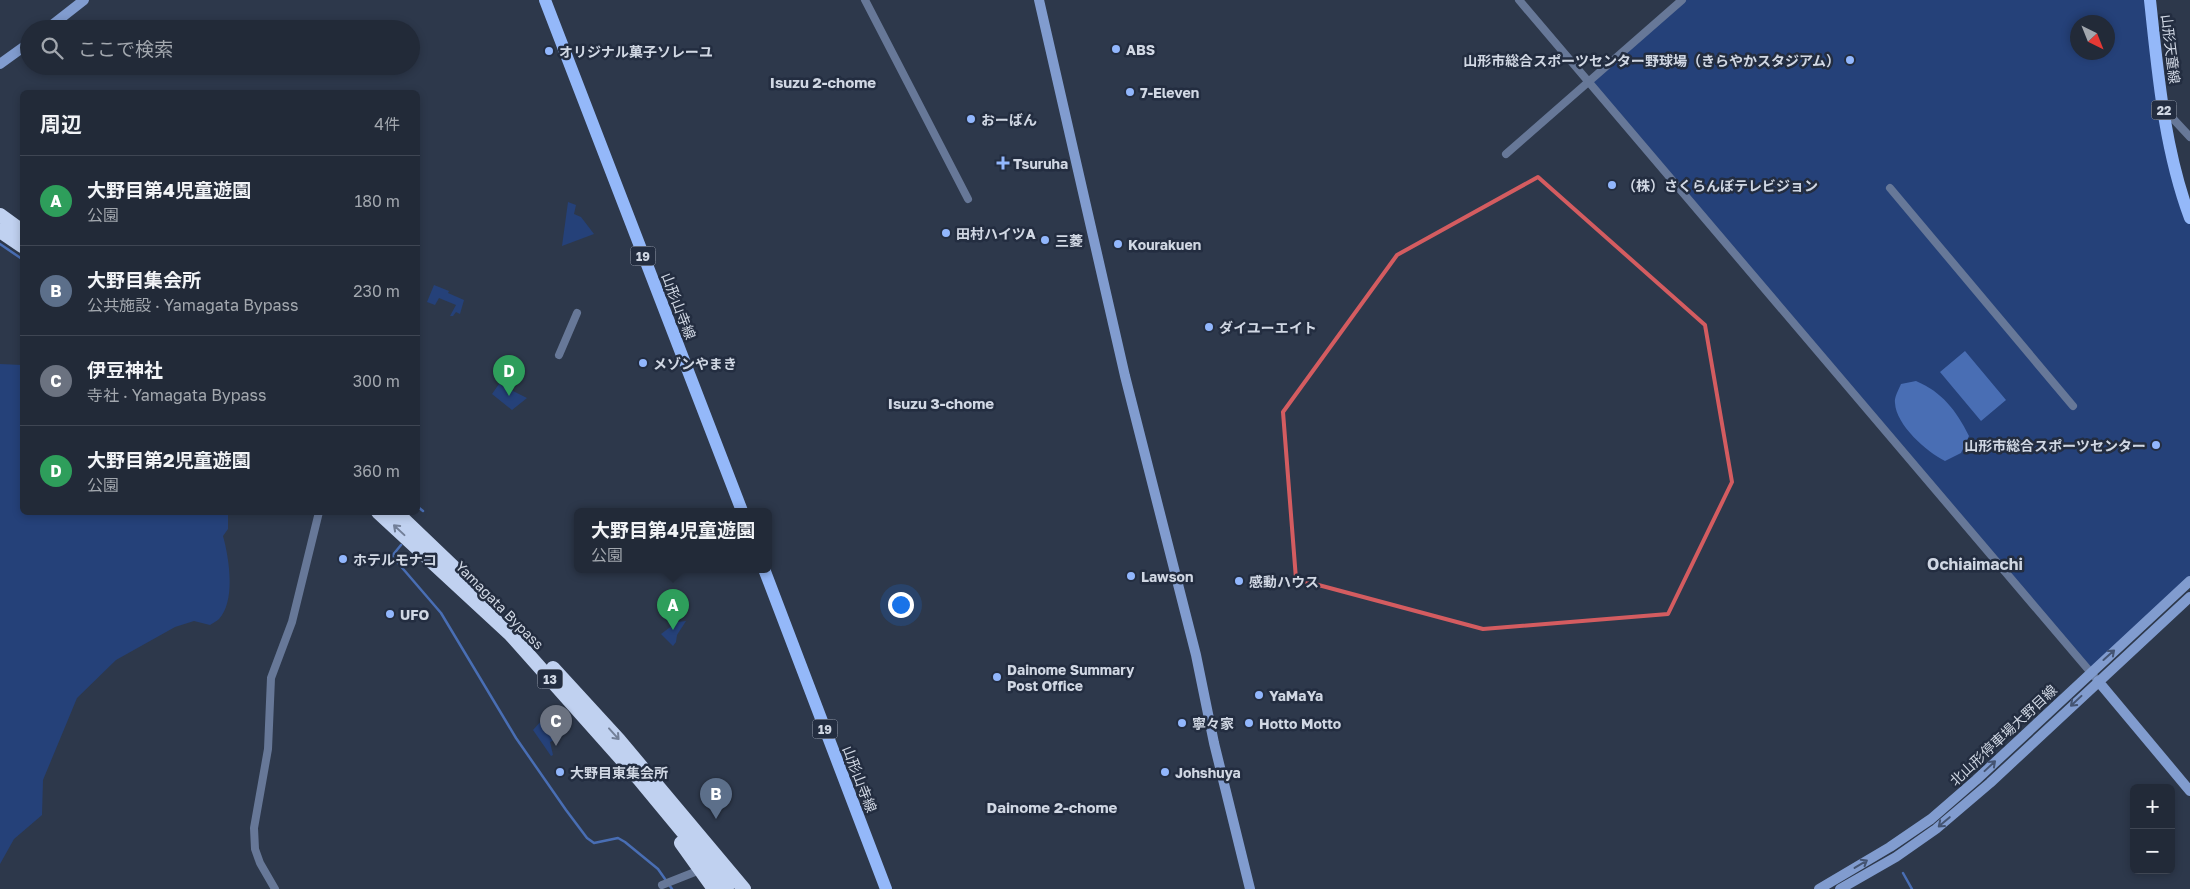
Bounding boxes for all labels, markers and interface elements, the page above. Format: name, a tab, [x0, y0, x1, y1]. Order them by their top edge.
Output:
street label: 山形天童線	[2158, 13, 2184, 85]
north arrow	[2070, 15, 2115, 60]
search box	[20, 20, 420, 75]
icon: search	[38, 34, 66, 62]
text: ここで検索	[78, 37, 173, 60]
place label: ABS	[1126, 41, 1155, 58]
place label: オリジナル菓子ソレーユ	[559, 43, 713, 60]
marker: ABS	[1110, 43, 1122, 55]
marker: オリジナル菓子ソレーユ	[543, 45, 555, 57]
place label: 山形市総合スポーツセンター野球場（きらやかスタジアム）	[1463, 52, 1840, 69]
marker: 山形市総合スポーツセンター野球場（きらやかスタジアム）	[1844, 54, 1856, 66]
district label: Isuzu 2-chome	[770, 73, 876, 91]
place label: 7-Eleven	[1140, 84, 1199, 101]
marker: 7-Eleven	[1124, 86, 1136, 98]
road number: 22	[2152, 100, 2176, 120]
text: 周辺	[40, 111, 82, 137]
place label: おーばん	[981, 111, 1037, 128]
marker: おーばん	[965, 113, 977, 125]
text: 4件	[374, 114, 400, 134]
place label: Tsuruha	[1013, 155, 1068, 172]
marker: Tsuruha	[997, 157, 1009, 169]
place label: （株）さくらんぼテレビジョン	[1622, 177, 1818, 194]
text: 大野目第4児童遊園	[87, 178, 251, 201]
marker: （株）さくらんぼテレビジョン	[1606, 179, 1618, 191]
text: A	[50, 191, 62, 211]
text: 180 m	[354, 191, 400, 211]
text: 公園	[87, 205, 119, 225]
place label: 田村ハイツA	[956, 225, 1036, 242]
marker: 田村ハイツA	[940, 227, 952, 239]
place label: 三菱	[1055, 232, 1083, 249]
marker: 三菱	[1039, 234, 1051, 246]
place label: Kourakuen	[1128, 236, 1201, 253]
marker: Kourakuen	[1112, 238, 1124, 250]
road number: 19	[630, 247, 656, 266]
text: 大野目集会所	[87, 268, 201, 291]
street label: 山形山寺線	[659, 270, 699, 342]
text: B	[50, 281, 62, 301]
text: 230 m	[353, 281, 400, 301]
text: 公共施設 · Yamagata Bypass	[87, 295, 299, 315]
place label: ダイユーエイト	[1219, 319, 1317, 336]
marker: ダイユーエイト	[1203, 321, 1215, 333]
pin: D	[493, 355, 525, 396]
place label: メゾンやまき	[653, 355, 737, 372]
marker: メゾンやまき	[637, 357, 649, 369]
text: 伊豆神社	[87, 358, 163, 381]
text: C	[50, 371, 62, 391]
text: 300 m	[353, 371, 400, 391]
text: 寺社 · Yamagata Bypass	[87, 385, 267, 405]
district label: Isuzu 3-chome	[888, 394, 994, 412]
place label: 山形市総合スポーツセンター	[1964, 437, 2146, 454]
marker: 山形市総合スポーツセンター	[2150, 439, 2162, 451]
text: 大野目第2児童遊園	[87, 448, 251, 471]
text: D	[50, 461, 62, 481]
text: 360 m	[353, 461, 400, 481]
text: 公園	[87, 475, 119, 495]
popup	[574, 508, 772, 573]
text: 大野目第4児童遊園	[591, 518, 755, 541]
one-way arrow	[392, 525, 405, 536]
text: 公園	[591, 545, 623, 565]
place label: ホテルモナコ	[353, 551, 437, 568]
marker: ホテルモナコ	[337, 553, 349, 565]
district label: Ochiaimachi	[1927, 554, 2023, 574]
street label: Yamagata Bypass	[452, 557, 548, 653]
place label: Lawson	[1141, 568, 1193, 585]
marker: Lawson	[1125, 570, 1137, 582]
place label: 感動ハウス	[1249, 573, 1319, 590]
marker: 感動ハウス	[1233, 575, 1245, 587]
pin: A	[657, 589, 689, 630]
your location	[888, 592, 914, 618]
place label: UFO	[400, 606, 430, 623]
marker: UFO	[384, 608, 396, 620]
one-way arrow	[2102, 649, 2115, 661]
place label: Dainome Summary Post Office	[1007, 661, 1135, 694]
road number: 13	[538, 670, 562, 689]
marker: Dainome Summary Post Office	[991, 671, 1003, 683]
street label: 北山形停車場大野目線	[1946, 681, 2060, 789]
place label: YaMaYa	[1269, 687, 1323, 704]
marker: YaMaYa	[1253, 689, 1265, 701]
one-way arrow	[2070, 695, 2083, 707]
pin: C	[540, 705, 572, 746]
place label: 寧々家	[1192, 715, 1234, 732]
place label: Hotto Motto	[1259, 715, 1341, 732]
marker: 寧々家	[1176, 717, 1188, 729]
marker: Hotto Motto	[1243, 717, 1255, 729]
road number: 19	[812, 720, 838, 739]
one-way arrow	[608, 728, 620, 741]
street label: 山形山寺線	[840, 743, 880, 815]
one-way arrow	[1984, 760, 1997, 772]
place label: 大野目東集会所	[570, 764, 668, 781]
place label: Johshuya	[1175, 764, 1241, 781]
marker: 大野目東集会所	[554, 766, 566, 778]
marker: Johshuya	[1159, 766, 1171, 778]
pin: B	[700, 778, 732, 819]
map controls	[2130, 784, 2175, 874]
button: +	[2130, 784, 2175, 829]
district label: Dainome 2-chome	[987, 798, 1118, 816]
one-way arrow	[1937, 817, 1950, 828]
button: −	[2130, 829, 2175, 874]
one-way arrow	[1854, 859, 1868, 869]

